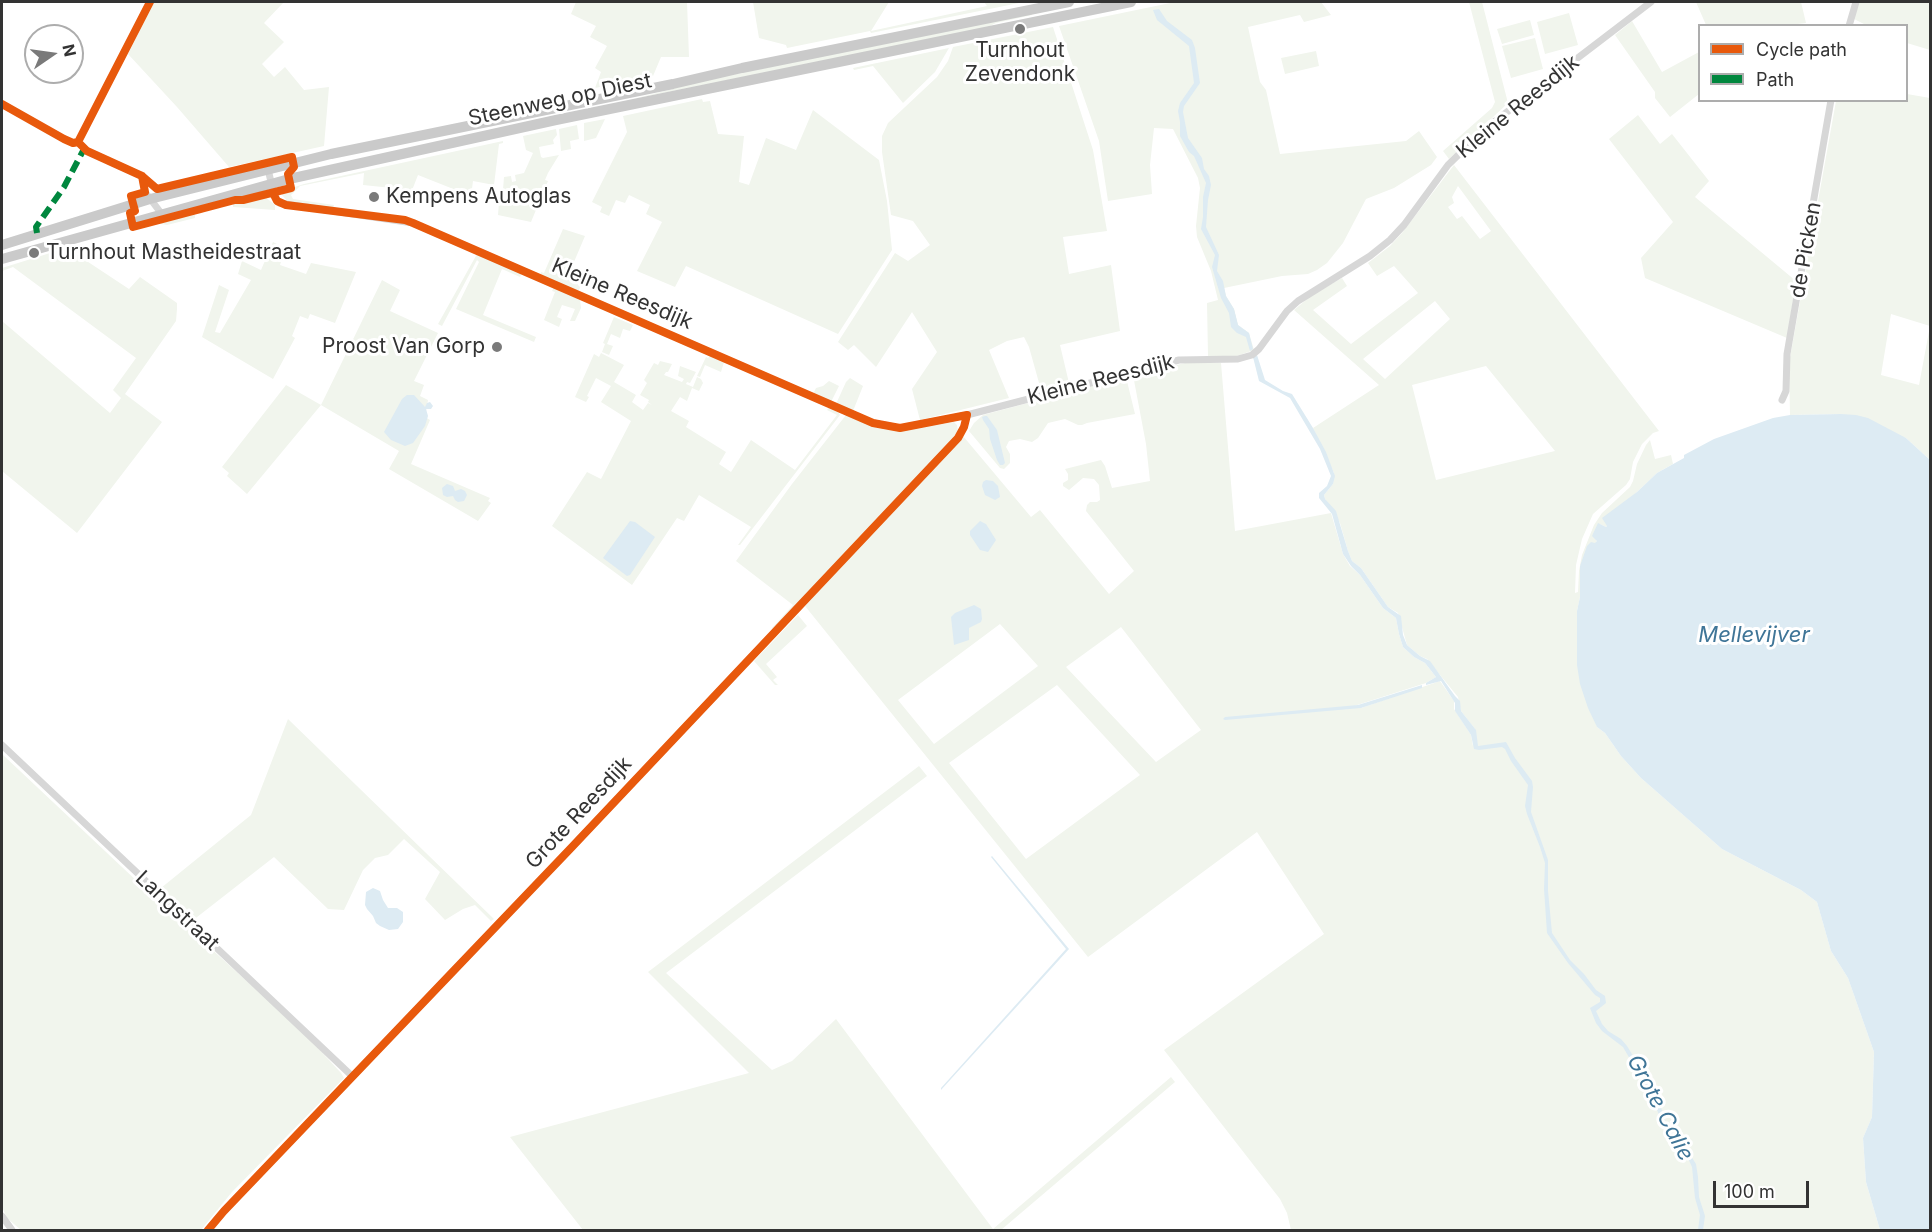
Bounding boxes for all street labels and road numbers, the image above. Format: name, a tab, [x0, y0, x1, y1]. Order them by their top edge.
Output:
street label: Kleine Reesdijk	[1452, 50, 1584, 164]
street label: Steenweg op Diest	[466, 68, 654, 132]
street label: de Picken	[1785, 200, 1827, 300]
street label: Kleine Reesdijk	[548, 253, 696, 335]
street label: Kleine Reesdijk	[1025, 350, 1177, 410]
street label: Grote Reesdijk	[521, 752, 637, 874]
street label: Langstraat	[130, 866, 224, 956]

